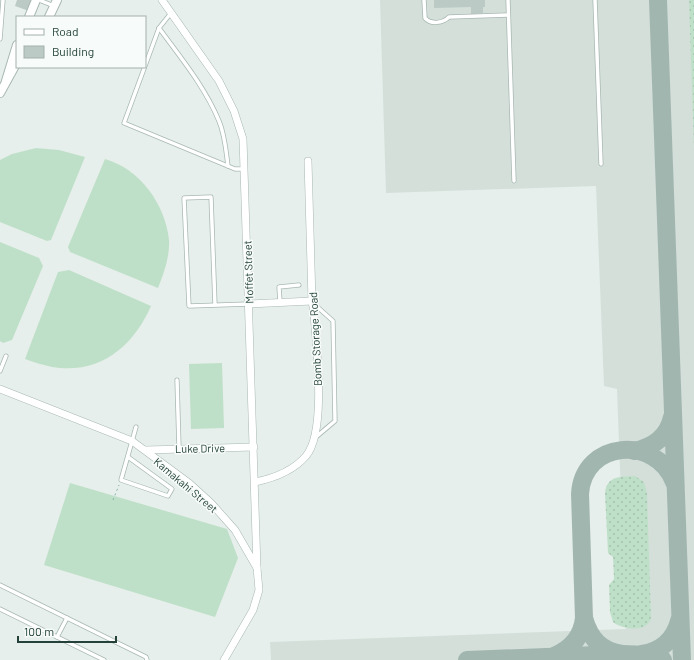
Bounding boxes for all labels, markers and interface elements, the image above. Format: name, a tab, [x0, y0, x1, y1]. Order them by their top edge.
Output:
legend	[16, 16, 146, 68]
text: Road	[52, 24, 79, 38]
text: Building	[52, 44, 94, 58]
street label: Moffet Street	[240, 240, 256, 304]
street label: Bomb Storage Road	[306, 292, 324, 386]
street label: Luke Drive	[175, 441, 225, 455]
street label: Kamakahi Street	[152, 455, 220, 515]
scale bar	[18, 618, 116, 644]
text: 100 m	[24, 624, 54, 638]

